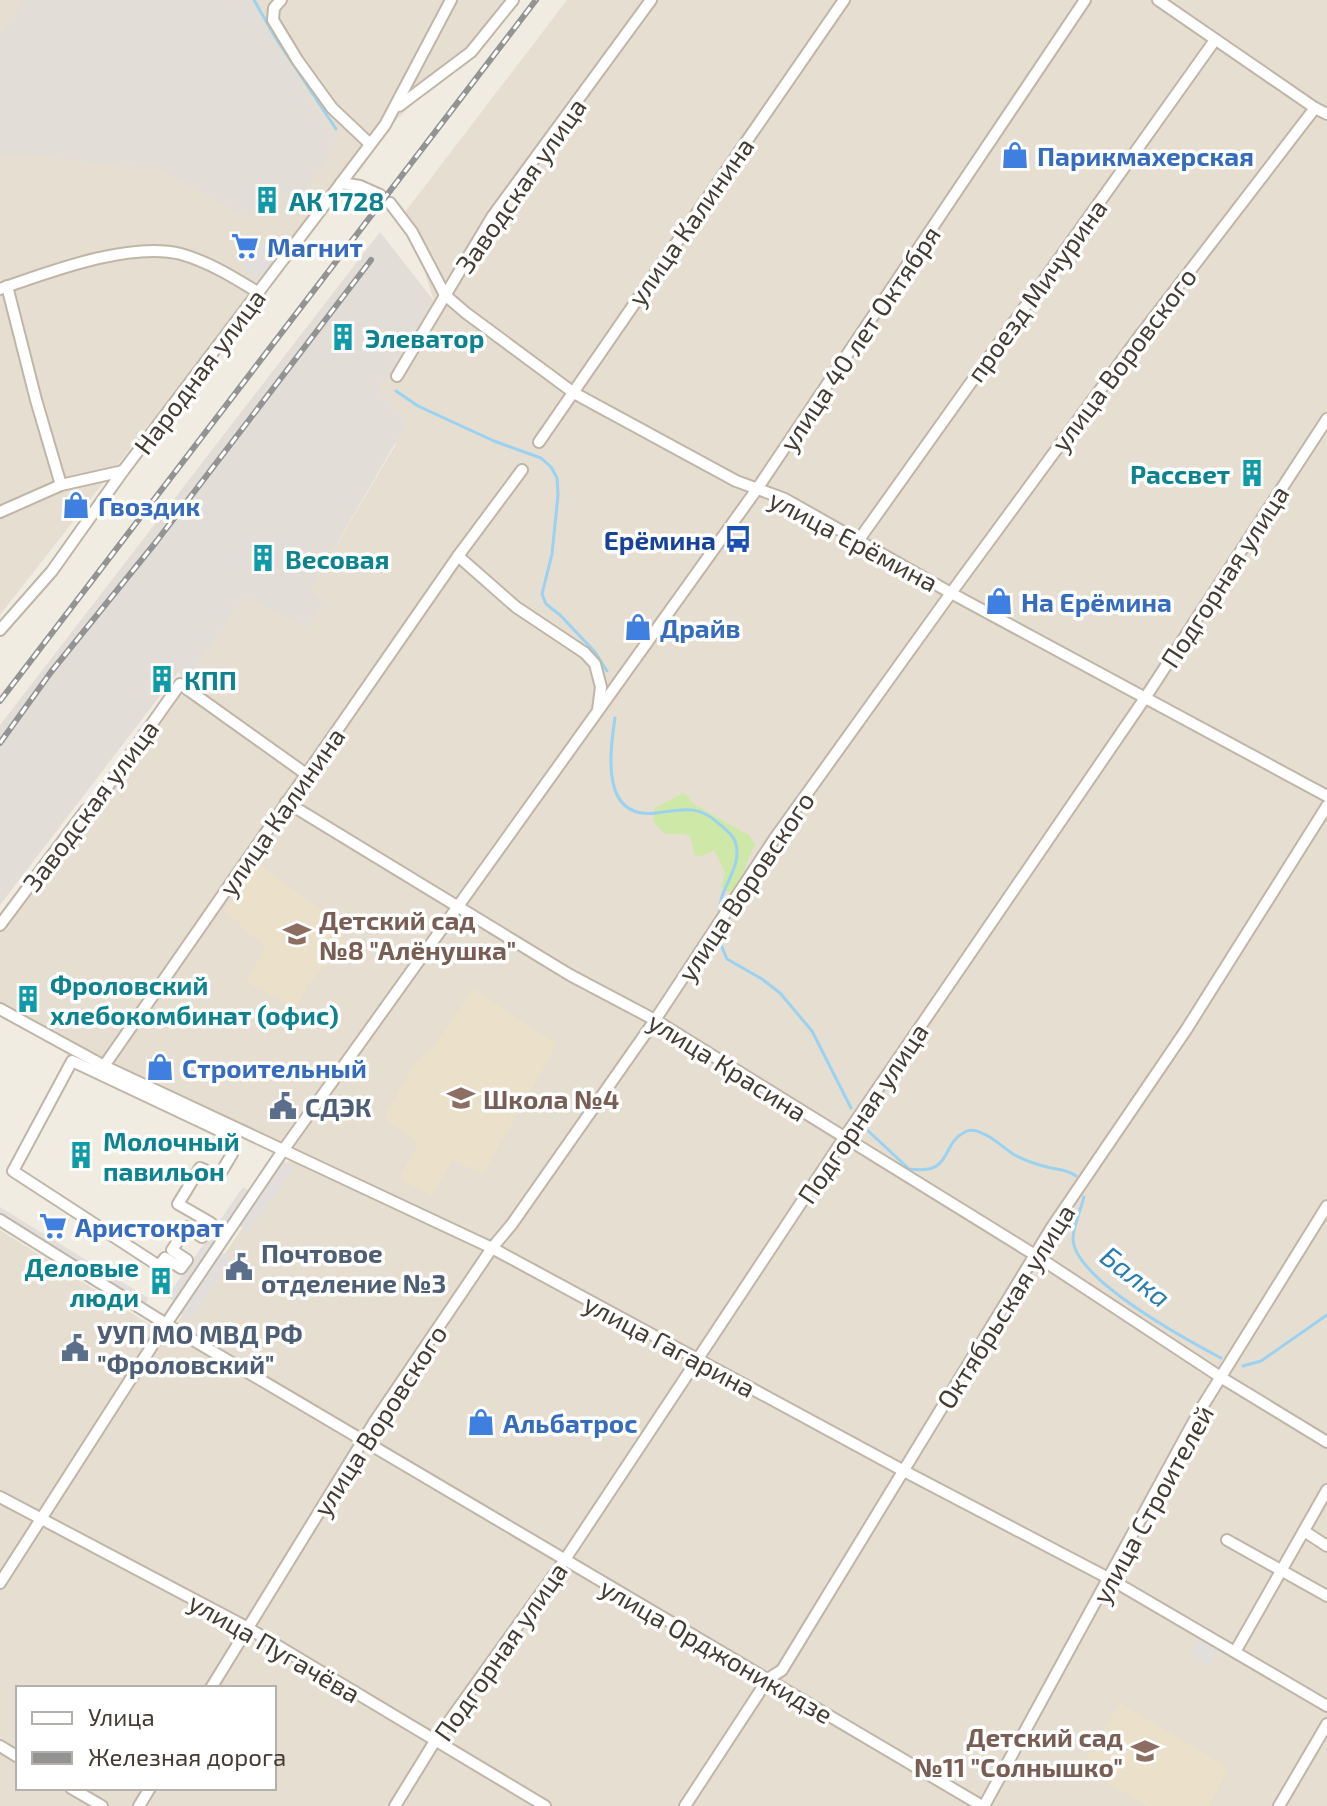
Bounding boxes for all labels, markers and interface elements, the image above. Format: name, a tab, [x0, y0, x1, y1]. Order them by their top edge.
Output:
street label: Заводская улица	[448, 92, 593, 279]
street label: улица Калинина	[620, 131, 760, 312]
shop icon: Парикмахерская	[1000, 140, 1030, 170]
place label: Парикмахерская	[1037, 140, 1254, 171]
building icon: АК 1728	[252, 185, 282, 215]
place label: АК 1728	[289, 185, 385, 216]
street label: проезд Мичурина	[959, 193, 1114, 388]
street label: улица 40 лет Октября	[772, 220, 947, 457]
supermarket icon: Магнит	[230, 231, 260, 261]
place label: Магнит	[267, 231, 363, 262]
street label: улица Воровского	[1044, 261, 1203, 458]
street label: Народная улица	[127, 282, 272, 460]
building icon: Элеватор	[328, 322, 358, 352]
place label: Элеватор	[365, 322, 484, 353]
place label: Рассвет	[1130, 458, 1230, 489]
building icon: Рассвет	[1237, 458, 1267, 488]
street label: Подгорная улица	[1154, 479, 1295, 673]
street label: улица Ерёмина	[764, 483, 944, 598]
shop icon: Гвоздик	[61, 490, 91, 520]
place label: Гвоздик	[98, 490, 201, 521]
place label: Ерёмина	[604, 524, 716, 555]
bus stop icon: Ерёмина	[723, 524, 753, 554]
building icon: Весовая	[248, 543, 278, 573]
place label: Весовая	[285, 543, 389, 574]
shop icon: На Ерёмина	[984, 586, 1014, 616]
place label: На Ерёмина	[1021, 586, 1172, 617]
shop icon: Драйв	[623, 612, 653, 642]
place label: Драйв	[660, 612, 741, 643]
building icon: КПП	[147, 664, 177, 694]
place label: КПП	[184, 664, 237, 695]
street label: Заводская улица	[16, 713, 165, 897]
street label: улица Калинина	[211, 721, 351, 902]
street label: улица Воровского	[670, 785, 821, 987]
place label: Детский сад №8 "Алёнушка"	[319, 904, 516, 965]
school or university icon: Детский сад №8 "Алёнушка"	[282, 919, 312, 949]
place label: Фроловский хлебокомбинат (офис)	[50, 969, 339, 1030]
building icon: Фроловский хлебокомбинат (офис)	[13, 984, 43, 1014]
street label: улица Красина	[642, 1005, 813, 1128]
street label: Подгорная улица	[790, 1017, 935, 1210]
shop icon: Строительный	[145, 1052, 175, 1082]
place label: Строительный	[182, 1052, 367, 1083]
school or university icon: Школа №4	[446, 1083, 476, 1113]
place label: Школа №4	[483, 1083, 619, 1114]
public building icon: СДЭК	[268, 1091, 298, 1121]
place label: СДЭК	[305, 1091, 372, 1122]
place label: Молочный павильон	[103, 1125, 240, 1186]
building icon: Молочный павильон	[66, 1140, 96, 1170]
street label: Октябрьская улица	[930, 1198, 1081, 1415]
supermarket icon: Аристократ	[38, 1211, 68, 1241]
place label: Аристократ	[75, 1211, 224, 1242]
place label: Почтовое отделение №3	[261, 1237, 446, 1298]
water label: Балка	[1094, 1238, 1178, 1314]
place label: Деловые люди	[24, 1251, 139, 1312]
public building icon: Почтовое отделение №3	[224, 1252, 254, 1282]
building icon: Деловые люди	[146, 1266, 176, 1296]
street label: улица Гагарина	[579, 1287, 761, 1404]
place label: УУП МО МВД РФ "Фроловский"	[97, 1318, 303, 1379]
street label: улица Воровского	[306, 1319, 453, 1522]
public building icon: УУП МО МВД РФ "Фроловский"	[60, 1333, 90, 1363]
street label: улица Строителей	[1085, 1400, 1220, 1609]
shop icon: Альбатрос	[466, 1407, 496, 1437]
place label: Альбатрос	[503, 1407, 637, 1438]
street label: Подгорная улица	[427, 1556, 574, 1747]
street label: улица Орджоникидзе	[595, 1571, 839, 1730]
street label: улица Пугачёва	[183, 1585, 366, 1709]
legend	[16, 1686, 276, 1790]
text: Улица	[88, 1702, 155, 1731]
place label: Детский сад №11 "Солнышко"	[914, 1721, 1123, 1782]
school or university icon: Детский сад №11 "Солнышко"	[1130, 1736, 1160, 1766]
text: Железная дорога	[88, 1742, 286, 1771]

